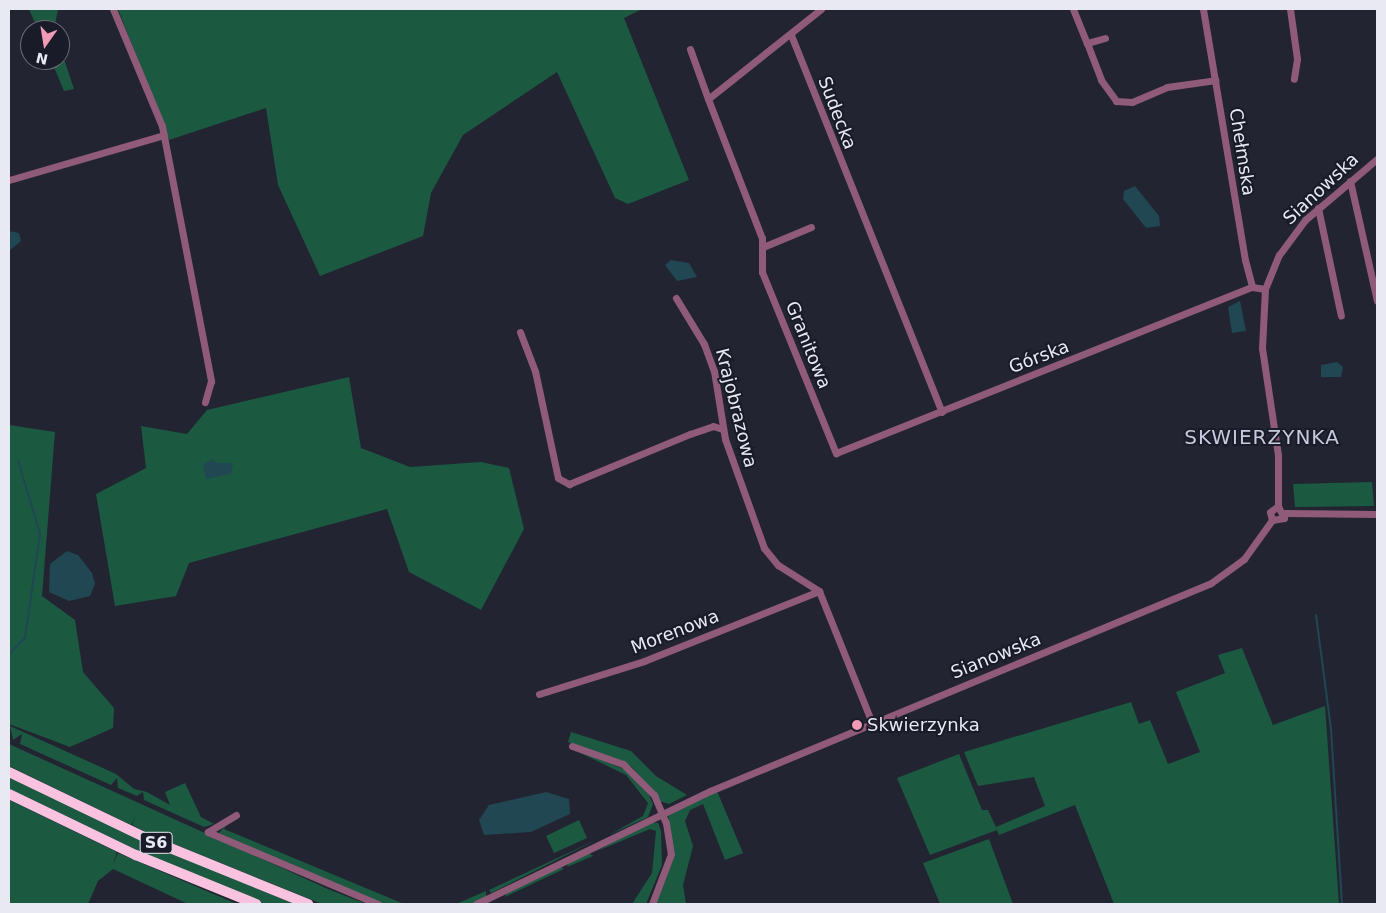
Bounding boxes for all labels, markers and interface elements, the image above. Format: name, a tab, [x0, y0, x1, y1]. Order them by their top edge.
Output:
north arrow	[20, 20, 70, 70]
text: N	[34, 50, 49, 68]
street label: Sudecka	[813, 73, 861, 153]
street label: Chełmska	[1224, 107, 1260, 197]
street label: Sianowska	[1279, 149, 1363, 229]
street label: Granitowa	[781, 298, 835, 392]
street label: Górska	[1006, 336, 1072, 378]
street label: Krajobrazowa	[711, 346, 761, 470]
district label: SKWIERZYNKA	[1183, 425, 1341, 449]
street label: Morenowa	[628, 605, 722, 659]
street label: Sianowska	[948, 628, 1044, 684]
place label: Skwierzynka	[867, 714, 980, 736]
marker: Skwierzynka	[851, 719, 863, 731]
road number: S6	[138, 830, 174, 856]

